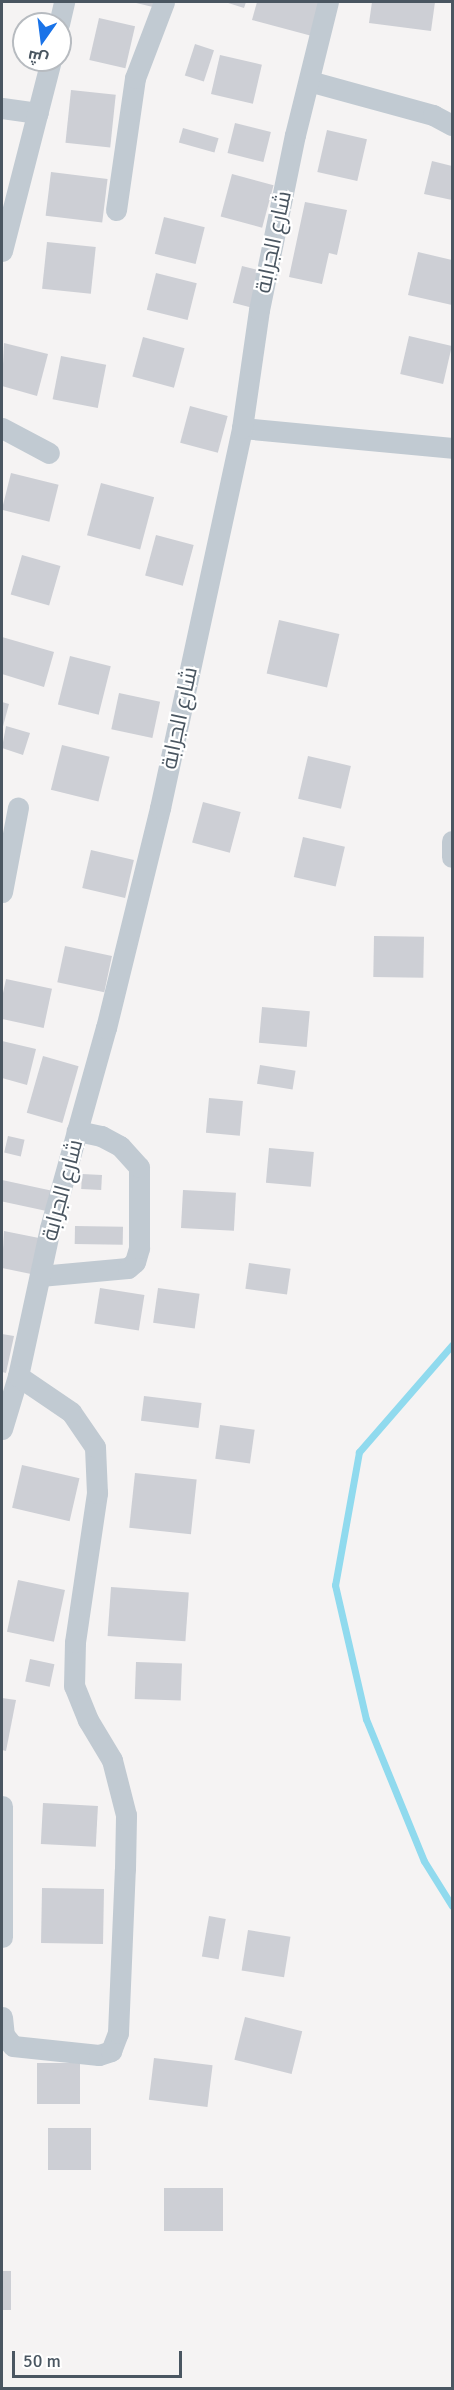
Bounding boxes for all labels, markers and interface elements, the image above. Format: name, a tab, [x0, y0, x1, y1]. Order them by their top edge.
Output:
north arrow	[12, 12, 72, 72]
text: ش	[26, 45, 51, 70]
street label: شارع الجرابة	[249, 188, 297, 296]
street label: شارع الجرابة	[155, 664, 203, 772]
street label: شارع الجرابة	[36, 1136, 88, 1244]
scale bar	[15, 2339, 184, 2377]
text: 50 m	[23, 2350, 61, 2372]

